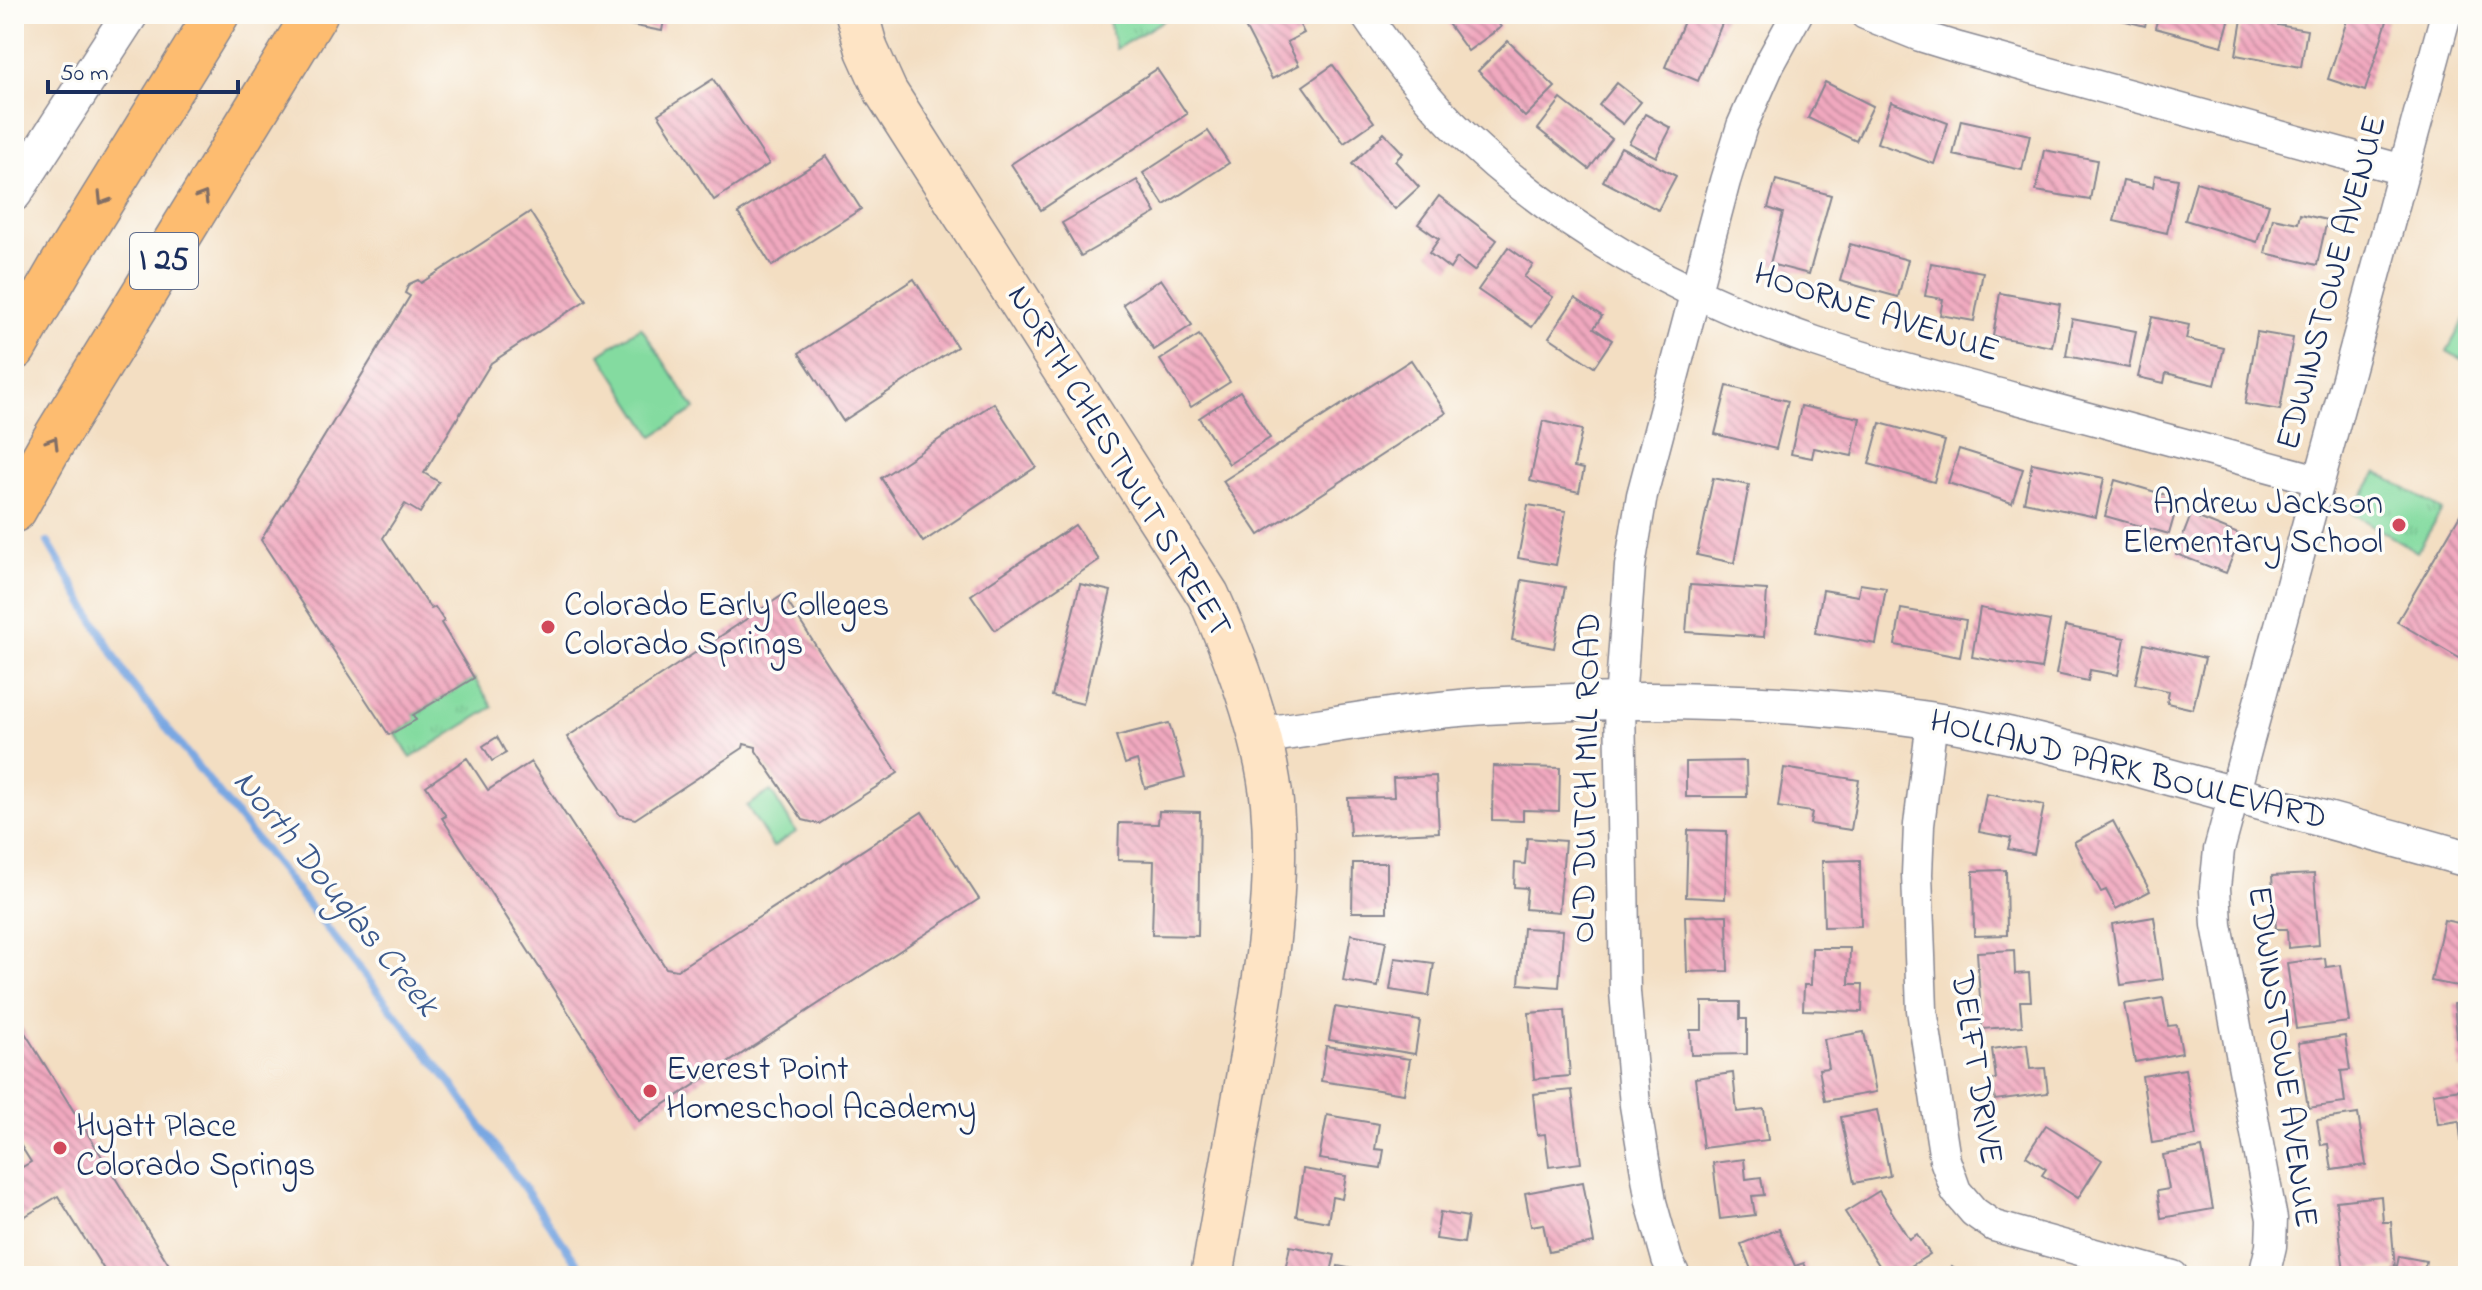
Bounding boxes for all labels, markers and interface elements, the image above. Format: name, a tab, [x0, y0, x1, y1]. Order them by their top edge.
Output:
scale bar	[48, 44, 238, 94]
text: 50 m	[60, 57, 109, 92]
street label: EDWINSTOWE AVENUE	[2264, 110, 2402, 456]
one-way arrow	[97, 190, 112, 205]
one-way arrow	[194, 191, 209, 206]
road number: I 25	[130, 233, 198, 289]
street label: HOORNE AVENUE	[1747, 251, 2005, 377]
street label: NORTH CHESTNUT STREET	[993, 276, 1243, 648]
one-way arrow	[43, 436, 59, 451]
place label: Andrew Jackson Elementary School	[2122, 480, 2383, 569]
marker: Andrew Jackson Elementary School	[2390, 516, 2408, 534]
place label: Colorado Early Colleges Colorado Springs	[564, 582, 889, 671]
street label: OLD DUTCH MILL ROAD	[1560, 612, 1616, 944]
marker: Colorado Early Colleges Colorado Springs	[539, 618, 557, 636]
street label: HOLLAND PARK BOULEVARD	[1924, 697, 2332, 845]
water label: North Douglas Creek	[219, 759, 452, 1030]
street label: EDWINSTOWE AVENUE	[2232, 883, 2330, 1231]
street label: DELFT DRIVE	[1935, 967, 2015, 1168]
place label: Everest Point Homeschool Academy	[666, 1046, 976, 1135]
marker: Everest Point Homeschool Academy	[641, 1082, 659, 1100]
place label: Hyatt Place Colorado Springs	[76, 1103, 315, 1192]
marker: Hyatt Place Colorado Springs	[51, 1139, 69, 1157]

